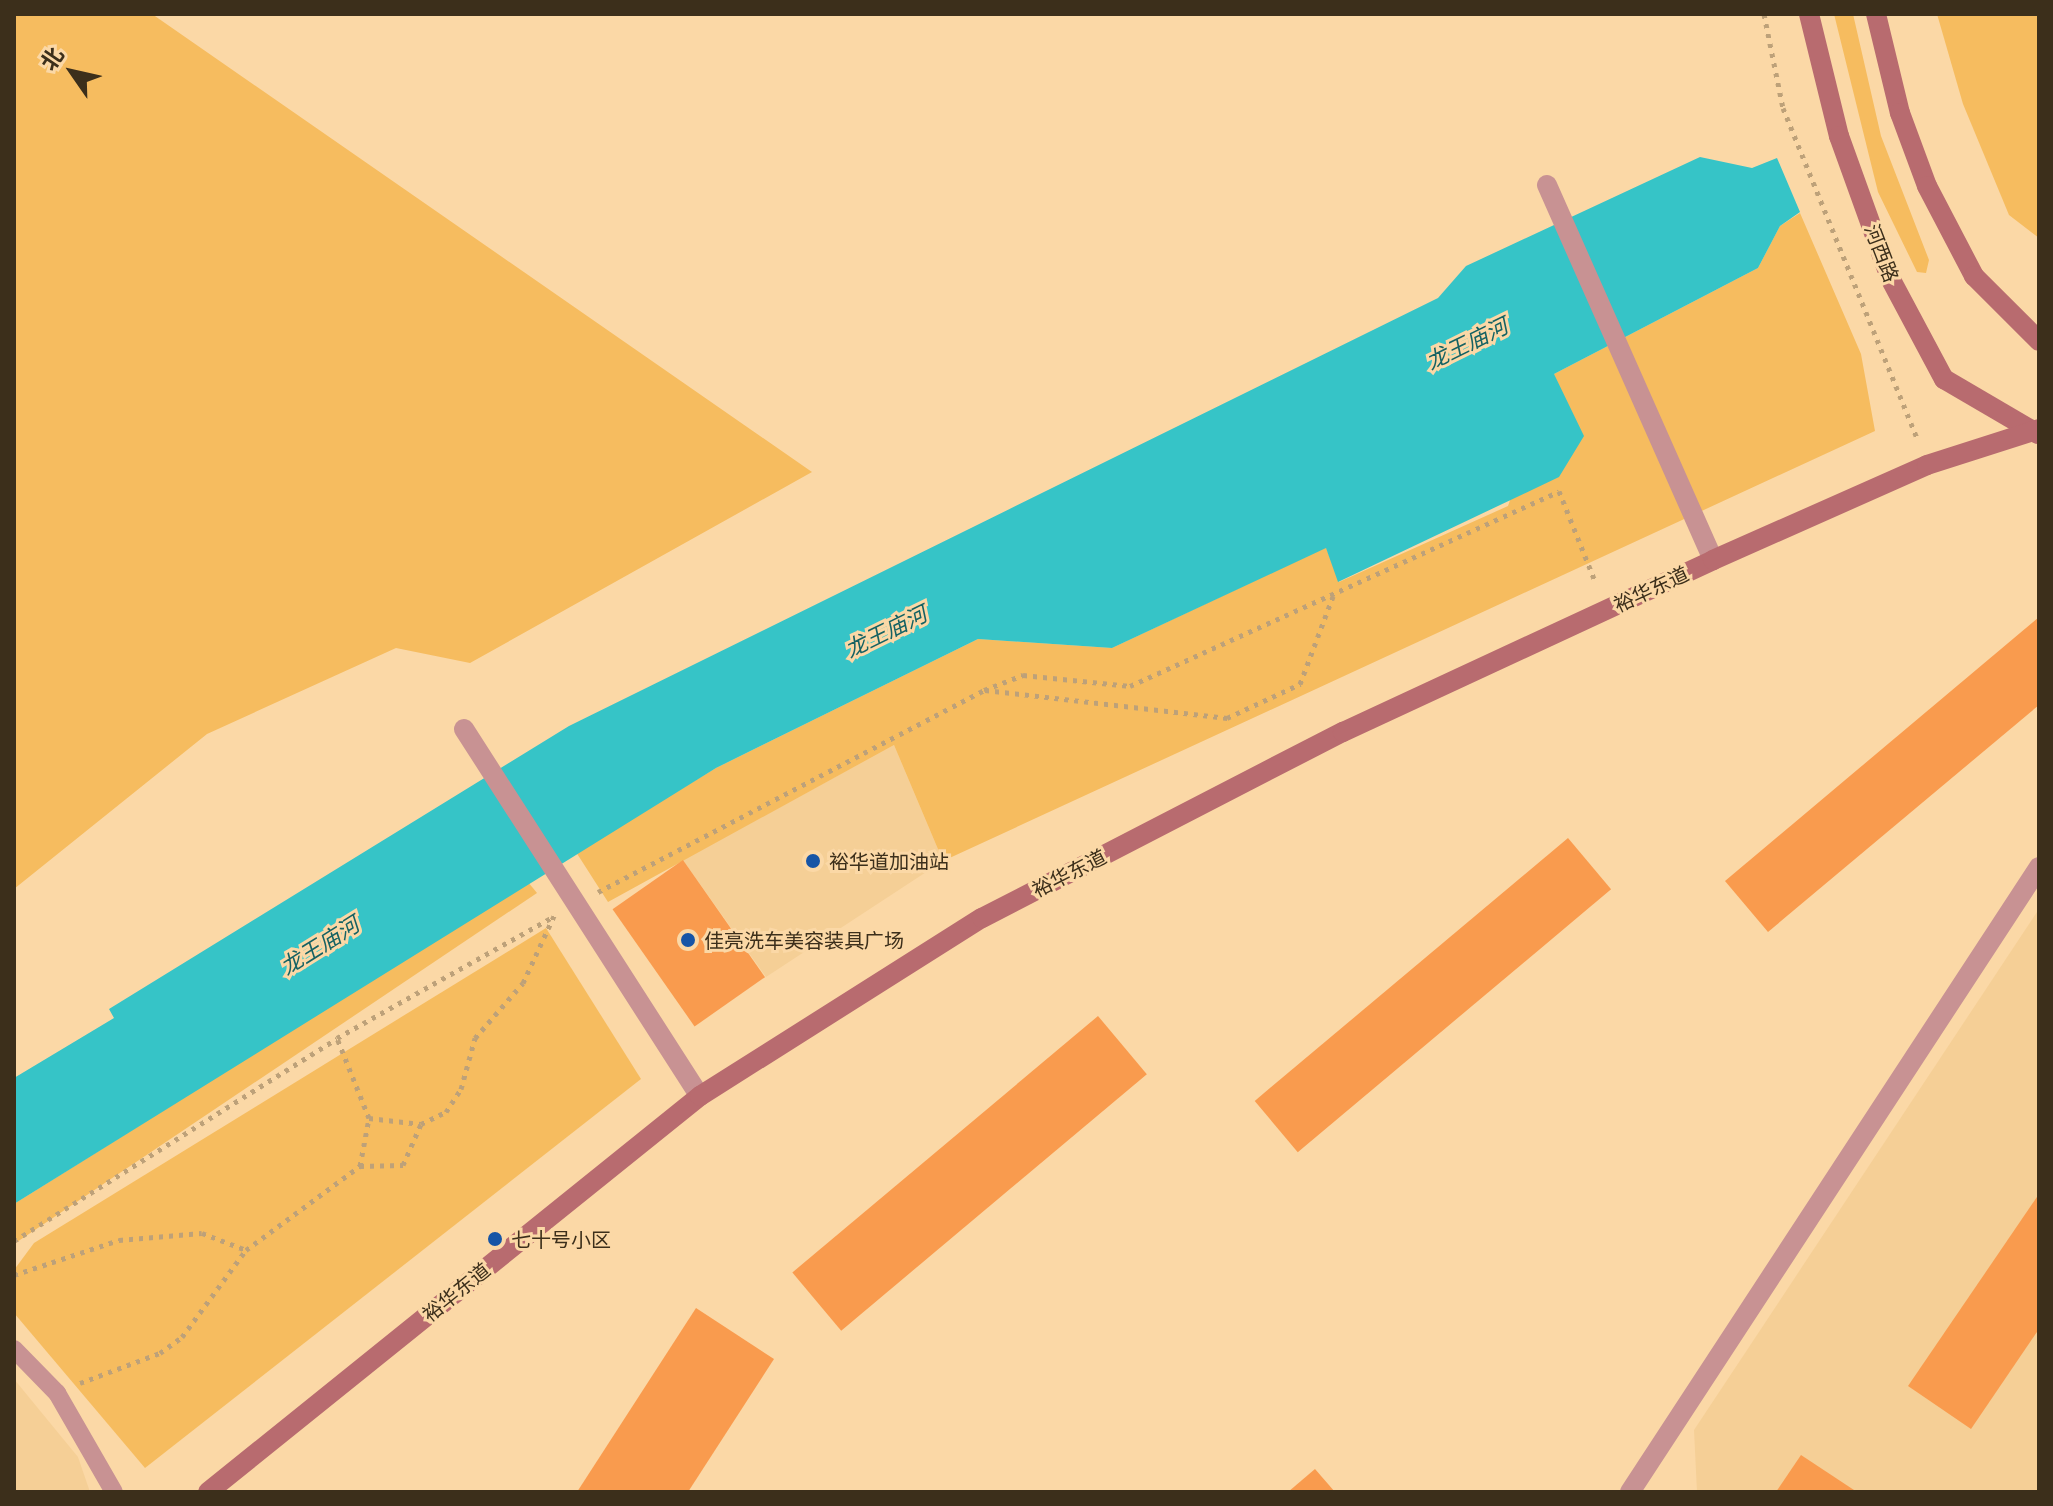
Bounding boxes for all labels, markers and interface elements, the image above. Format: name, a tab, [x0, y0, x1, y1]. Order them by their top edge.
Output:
north arrow	[32, 32, 112, 112]
text: 北	[34, 42, 70, 76]
street label: 河西路	[1860, 221, 1904, 285]
water label: 龙王庙河	[1422, 313, 1512, 375]
street label: 裕华东道	[1610, 561, 1692, 617]
water label: 龙王庙河	[841, 601, 931, 663]
street label: 裕华东道	[1028, 844, 1110, 902]
place label: 裕华道加油站	[829, 849, 949, 873]
marker: 裕华道加油站	[804, 852, 822, 870]
water label: 龙王庙河	[276, 911, 364, 981]
place label: 佳亮洗车美容装具广场	[704, 928, 904, 952]
marker: 佳亮洗车美容装具广场	[679, 931, 697, 949]
place label: 七十号小区	[511, 1227, 611, 1251]
marker: 七十号小区	[486, 1230, 504, 1248]
street label: 裕华东道	[417, 1258, 495, 1326]

